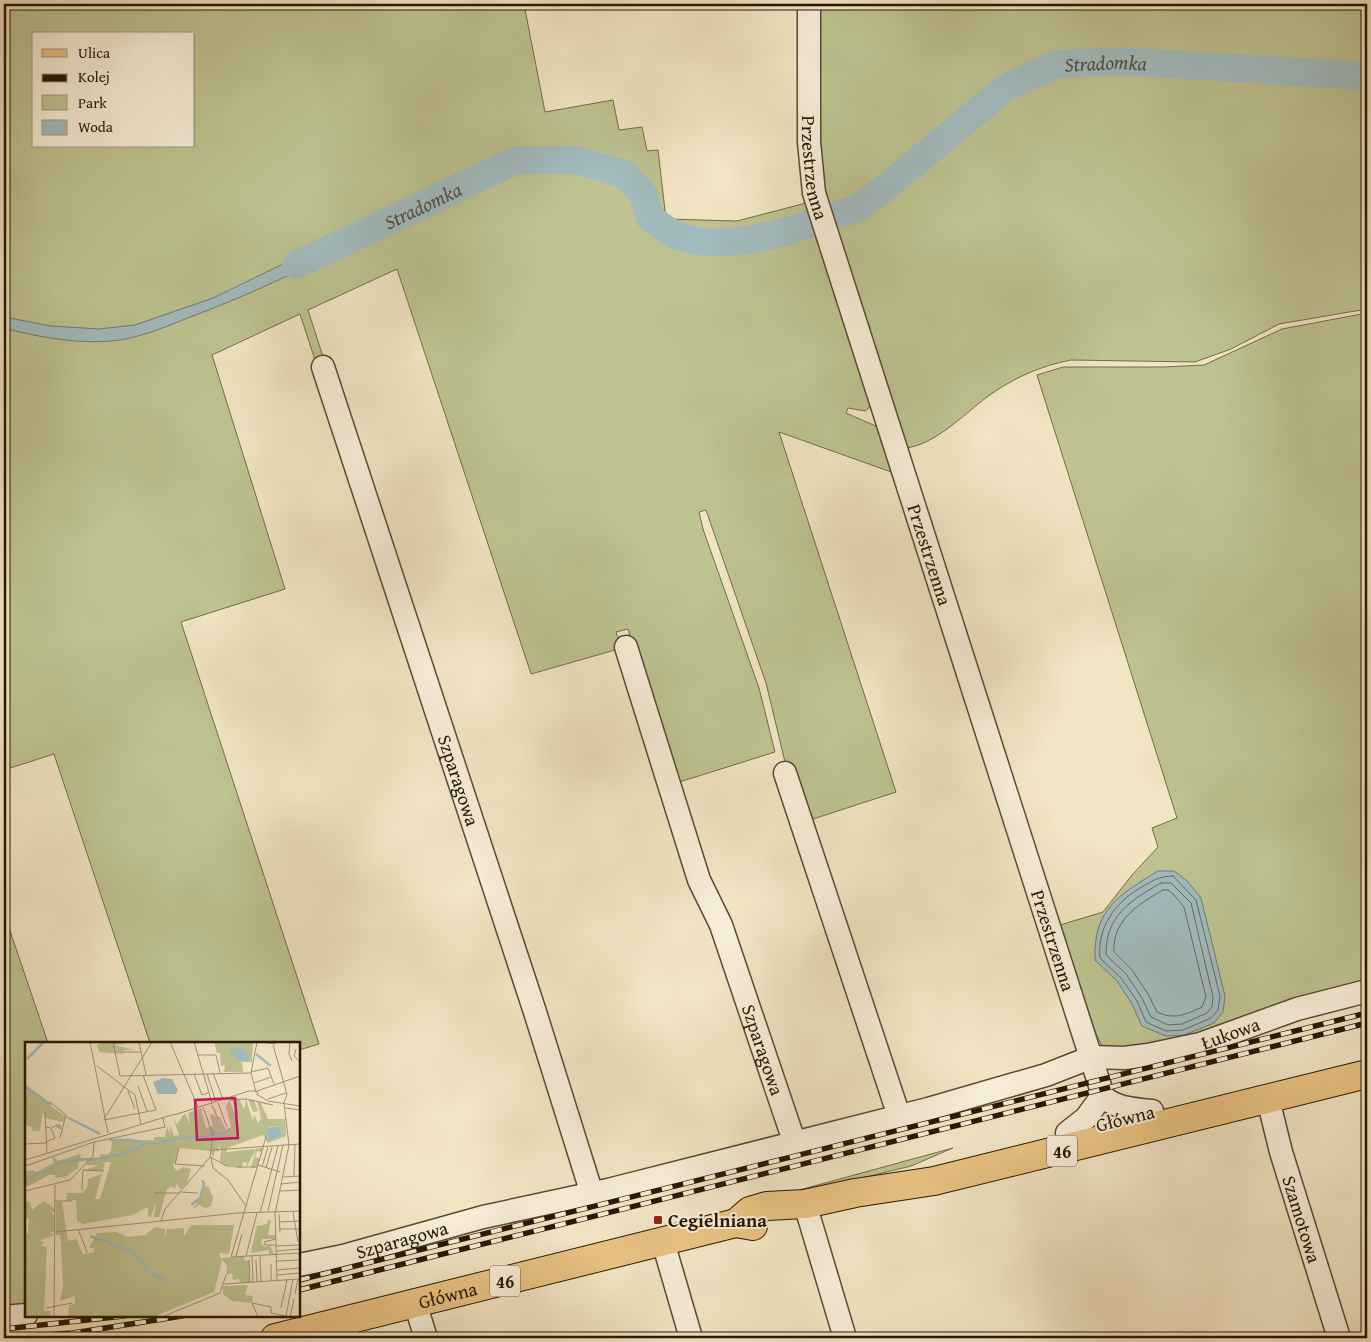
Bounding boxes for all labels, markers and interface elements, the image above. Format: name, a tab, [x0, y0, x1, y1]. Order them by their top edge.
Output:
legend	[32, 32, 195, 148]
text: Ulica	[78, 42, 110, 63]
water label: Stradomka	[1064, 46, 1149, 78]
text: Kolej	[78, 66, 110, 87]
text: Park	[78, 92, 107, 113]
text: Woda	[78, 116, 113, 137]
street label: Przestrzenna	[795, 116, 836, 223]
water label: Stradomka	[379, 174, 467, 236]
street label: Przestrzenna	[900, 500, 959, 609]
street label: Szparagowa	[431, 731, 487, 830]
street label: Przestrzenna	[1024, 886, 1083, 995]
street label: Szparagowa	[735, 1001, 792, 1099]
street label: Łukowa	[1197, 1010, 1264, 1056]
inset map	[25, 1042, 300, 1317]
street label: Główna	[1093, 1097, 1157, 1139]
road number: 46	[1047, 1136, 1077, 1166]
street label: Szamotowa	[1275, 1172, 1329, 1266]
place label: Cegielniana	[668, 1206, 767, 1234]
street label: Szparagowa	[353, 1213, 451, 1266]
marker: Cegielniana	[652, 1214, 664, 1226]
road number: 46	[490, 1266, 520, 1296]
street label: Główna	[415, 1274, 480, 1316]

